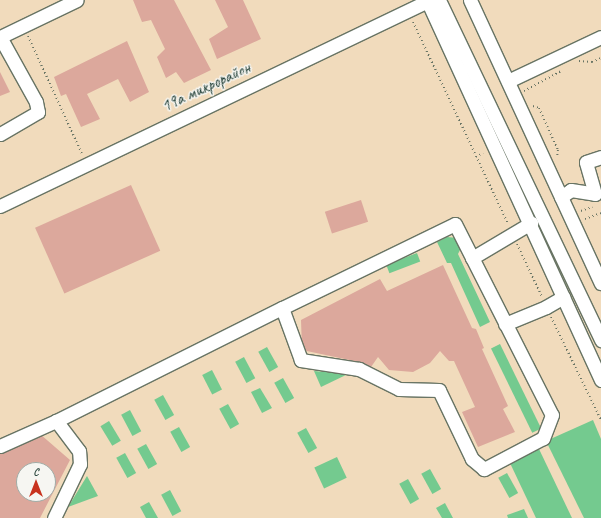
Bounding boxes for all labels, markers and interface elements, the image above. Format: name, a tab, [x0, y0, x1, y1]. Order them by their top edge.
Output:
street label: 19а микрорайон	[159, 58, 253, 116]
north arrow	[16, 462, 56, 502]
text: С	[33, 464, 39, 478]

